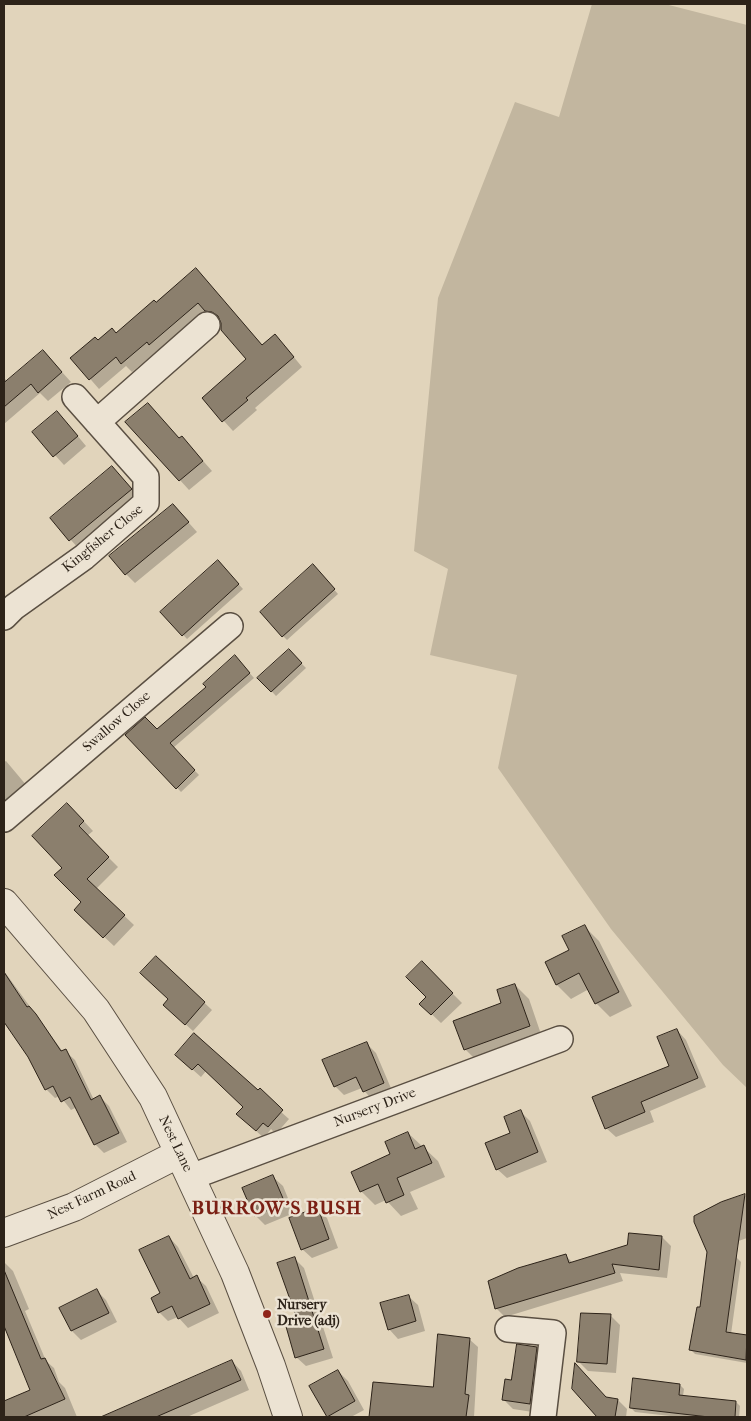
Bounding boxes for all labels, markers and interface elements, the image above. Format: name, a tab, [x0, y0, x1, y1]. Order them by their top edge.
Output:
street label: Kingfisher Close	[59, 501, 147, 577]
street label: Swallow Close	[80, 688, 154, 756]
street label: Nursery Drive	[331, 1085, 419, 1131]
street label: Nest Lane	[154, 1113, 196, 1175]
street label: Nest Farm Road	[45, 1168, 139, 1224]
district label: BURROW'S BUSH	[190, 1198, 364, 1220]
place label: Nursery Drive (adj)	[277, 1298, 340, 1330]
marker: Nursery Drive (adj)	[261, 1308, 273, 1320]

